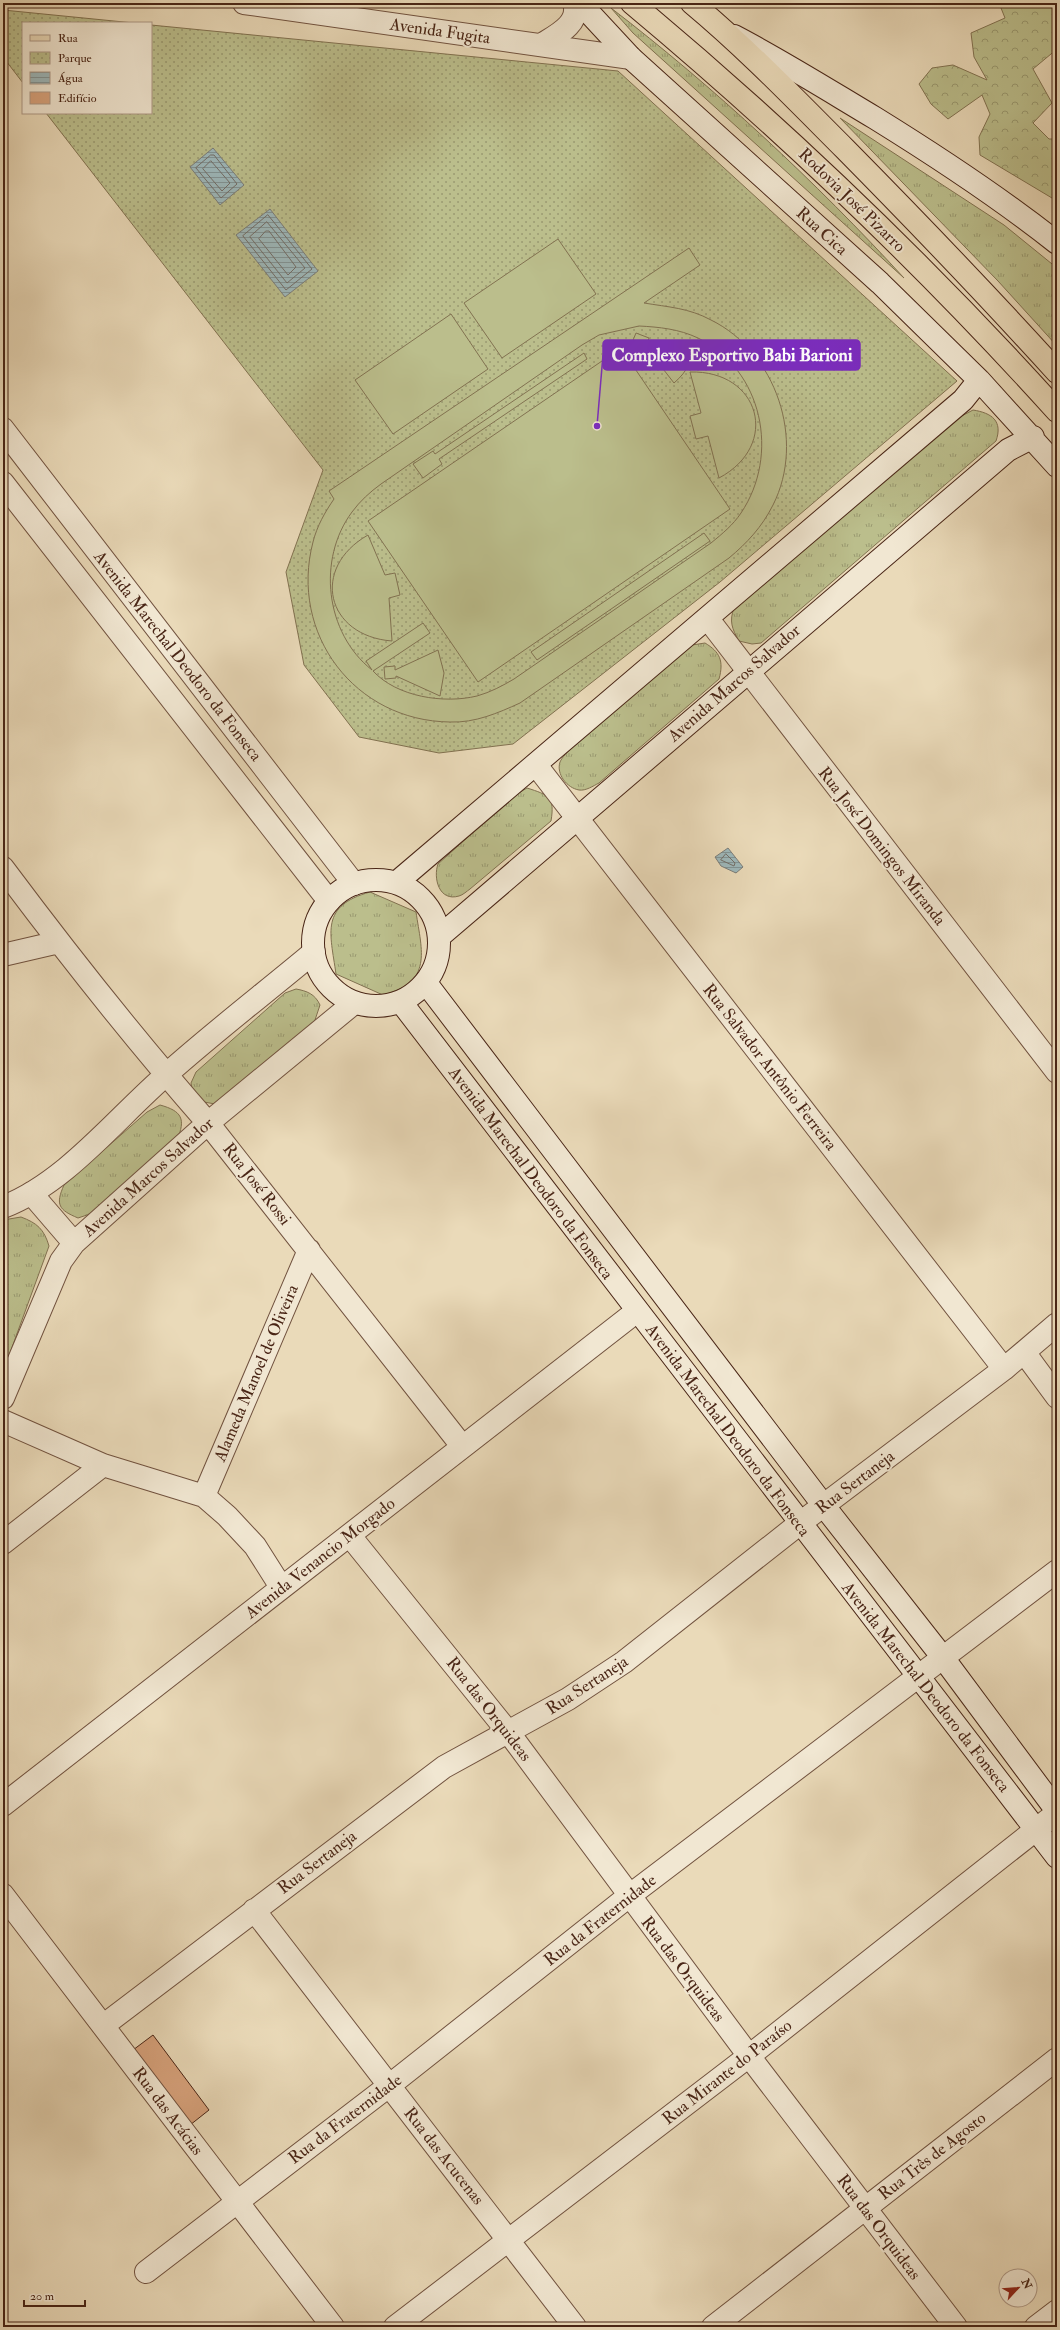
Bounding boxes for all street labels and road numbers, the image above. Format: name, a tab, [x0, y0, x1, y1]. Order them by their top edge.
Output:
street label: Avenida Fugita	[387, 13, 493, 49]
street label: Rodovia José Pizarro	[793, 144, 910, 257]
street label: Rua Cica	[792, 202, 853, 260]
street label: Avenida Marechal Deodoro da Fonseca	[89, 546, 267, 766]
street label: Avenida Marcos Salvador	[663, 619, 805, 747]
street label: Rua José Domingos Miranda	[813, 763, 951, 931]
street label: Rua Salvador Antônio Ferreira	[698, 979, 842, 1155]
street label: Avenida Marechal Deodoro da Fonseca	[444, 1062, 618, 1284]
street label: Avenida Marcos Salvador	[78, 1112, 218, 1242]
street label: Rua José Rossi	[217, 1139, 296, 1230]
street label: Alameda Manoel de Oliveira	[209, 1280, 303, 1466]
street label: Avenida Marechal Deodoro da Fonseca	[641, 1319, 815, 1541]
street label: Rua Sertaneja	[811, 1445, 899, 1519]
street label: Avenida Venancio Morgado	[240, 1493, 399, 1624]
street label: Avenida Marechal Deodoro da Fonseca	[837, 1577, 1015, 1797]
street label: Rua Sertaneja	[542, 1650, 633, 1719]
street label: Rua das Orquideas	[442, 1653, 536, 1766]
street label: Rua Sertaneja	[273, 1825, 361, 1899]
street label: Rua da Fraternidade	[540, 1870, 660, 1970]
street label: Rua das Orquideas	[636, 1912, 730, 2026]
street label: Rua Mirante do Paraíso	[658, 2015, 796, 2129]
street label: Rua das Acácias	[128, 2063, 208, 2159]
street label: Rua da Fraternidade	[284, 2069, 406, 2169]
street label: Rua das Acucenas	[399, 2103, 489, 2209]
street label: Rua Três de Agosto	[874, 2107, 990, 2205]
street label: Rua das Orquideas	[832, 2170, 926, 2284]

